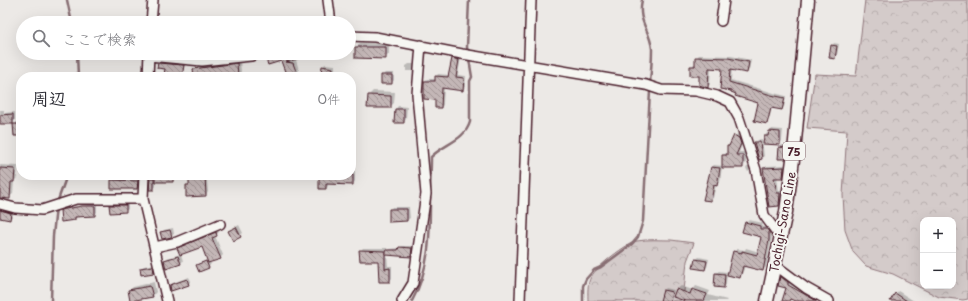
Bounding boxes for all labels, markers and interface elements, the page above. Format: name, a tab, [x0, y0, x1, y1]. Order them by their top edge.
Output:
search box	[16, 16, 356, 60]
icon: search	[30, 27, 52, 49]
text: ここで検索	[62, 27, 137, 50]
text: 周辺	[32, 85, 66, 111]
text: 0件	[317, 89, 340, 108]
road number: 75	[783, 142, 805, 160]
street label: Tochigi-Sano Line	[764, 170, 800, 274]
map controls	[920, 217, 956, 289]
button: +	[920, 217, 956, 253]
button: −	[920, 253, 956, 289]

